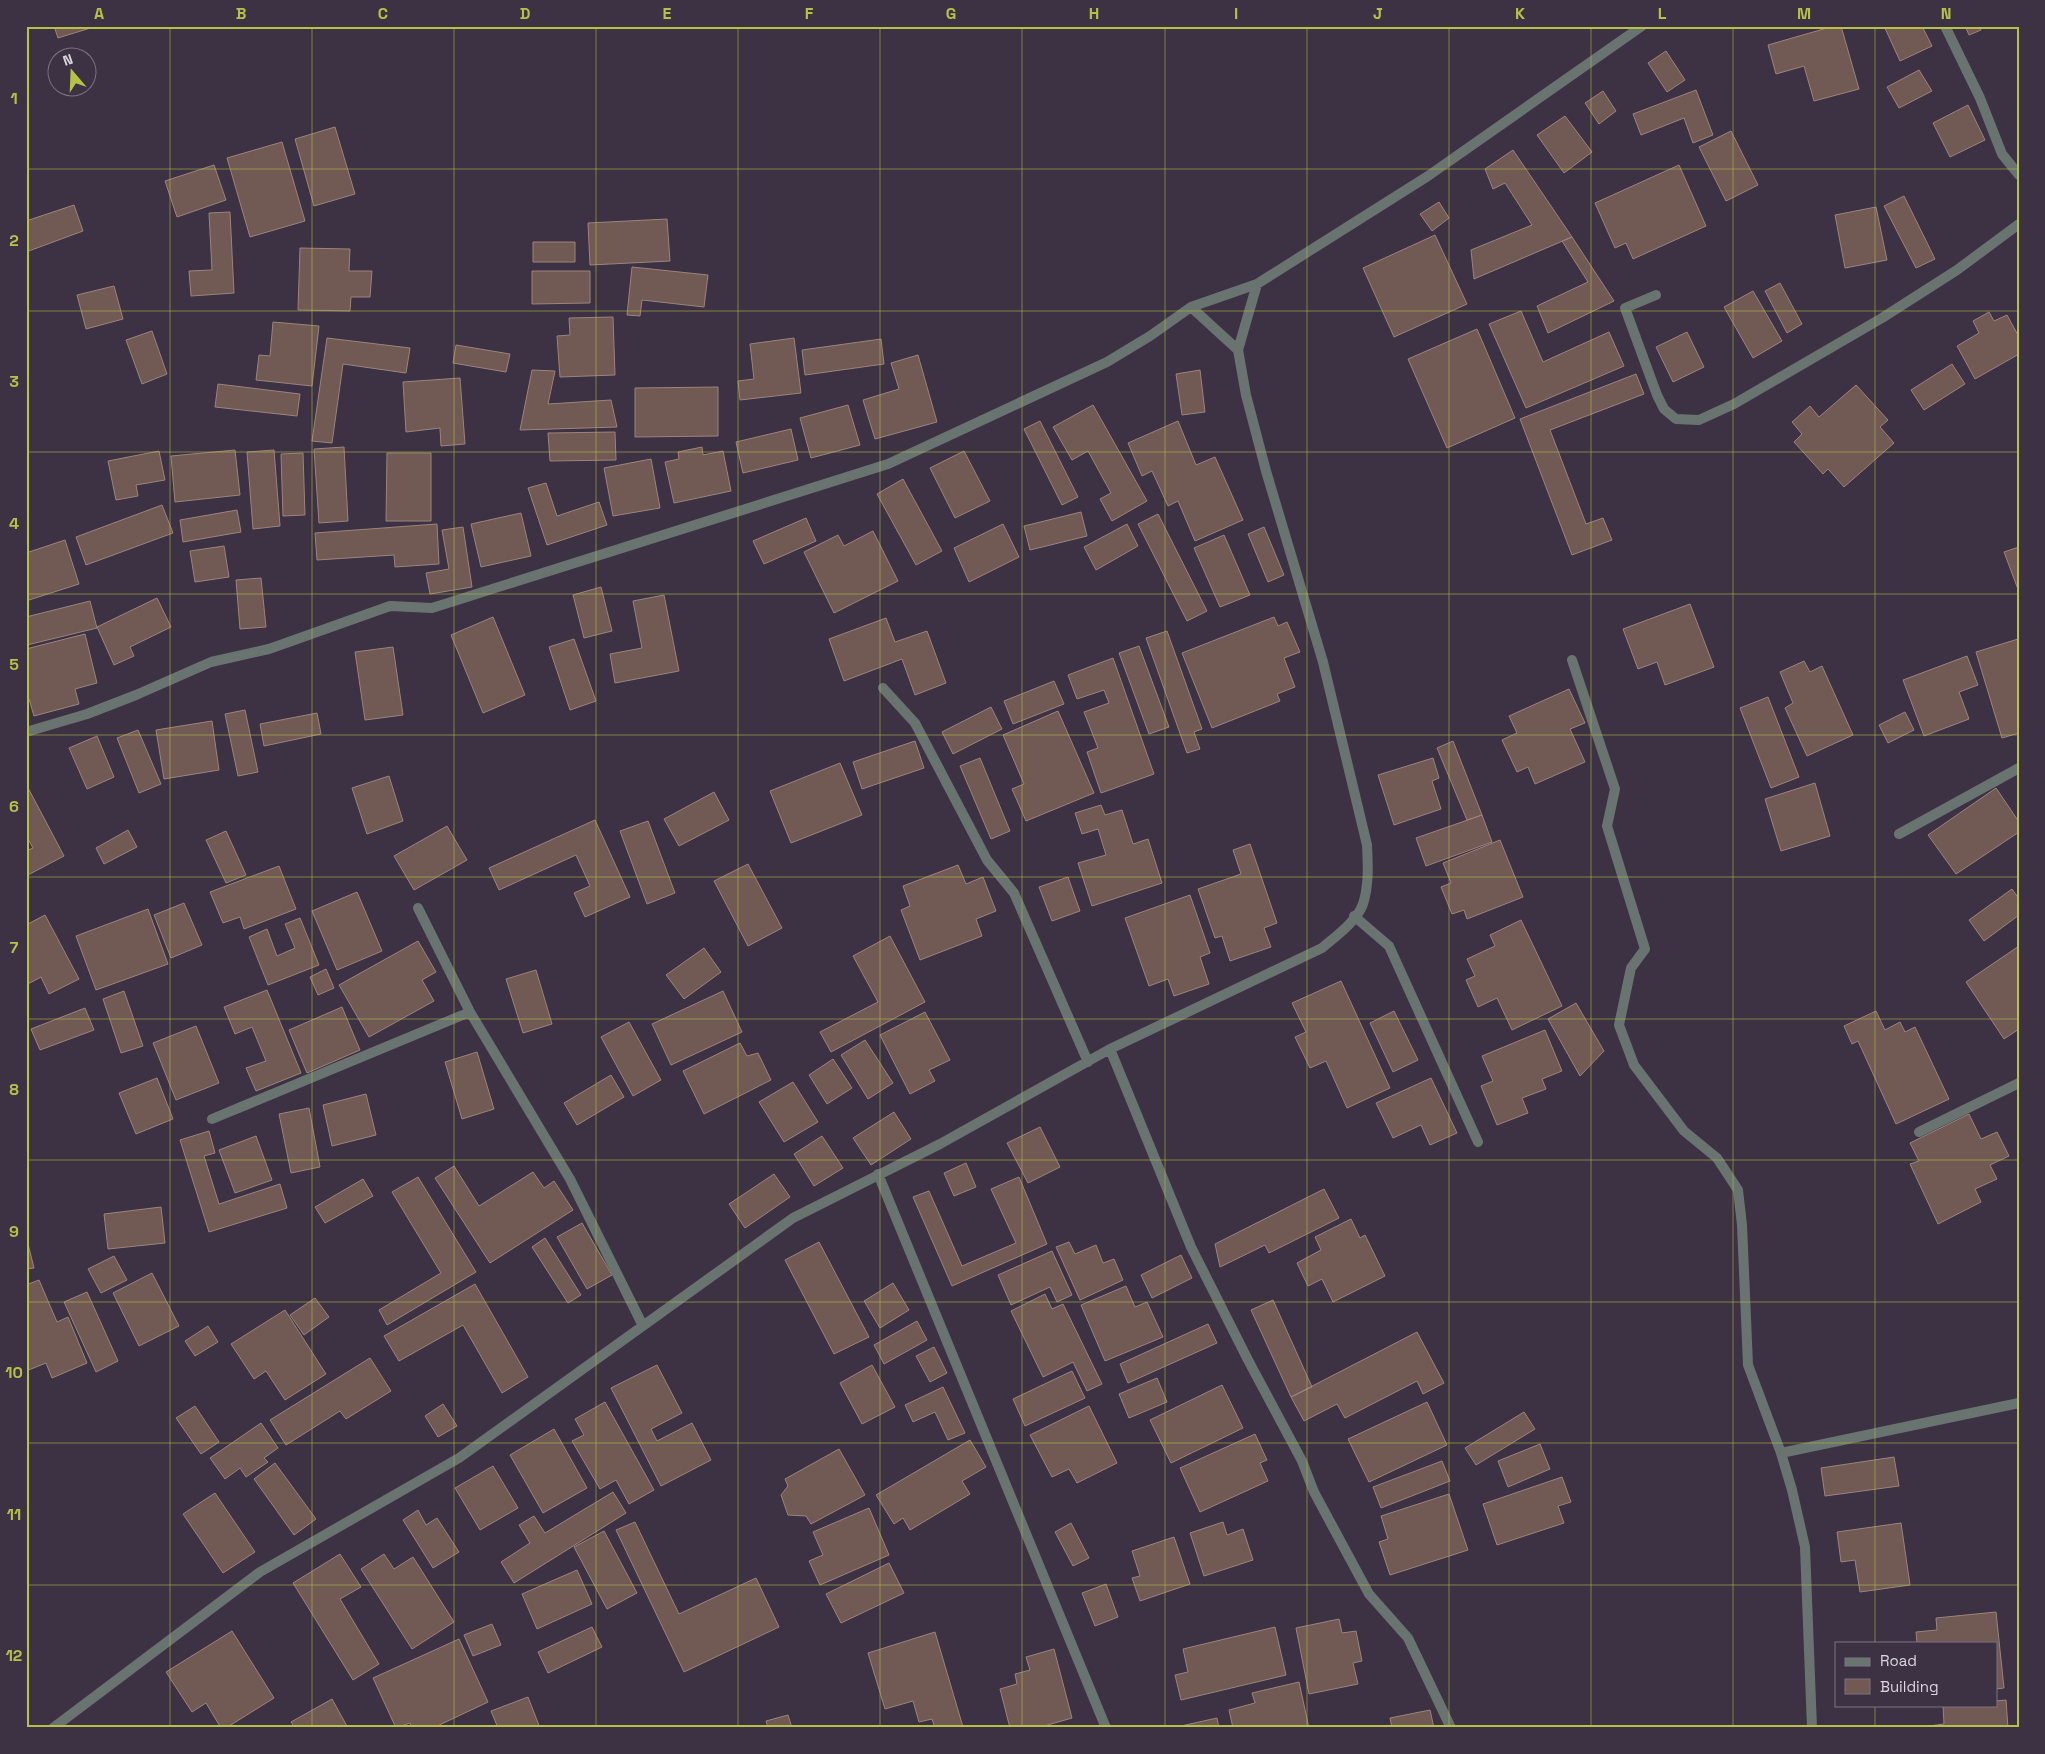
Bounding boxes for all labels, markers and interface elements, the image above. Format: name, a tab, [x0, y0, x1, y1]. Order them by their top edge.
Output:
text: A	[94, 3, 104, 24]
text: B	[236, 3, 246, 24]
text: C	[378, 3, 388, 24]
text: D	[520, 3, 530, 24]
text: E	[663, 3, 672, 24]
text: F	[805, 3, 814, 24]
text: G	[946, 3, 956, 24]
text: H	[1089, 3, 1099, 24]
text: I	[1234, 3, 1238, 24]
text: J	[1373, 3, 1383, 24]
text: K	[1515, 3, 1525, 24]
text: L	[1658, 3, 1667, 24]
text: M	[1797, 3, 1811, 24]
text: N	[1941, 3, 1951, 24]
north arrow	[48, 48, 98, 98]
text: N	[60, 50, 75, 70]
text: 1	[10, 88, 18, 109]
text: 2	[9, 230, 19, 251]
text: 3	[9, 371, 19, 392]
text: 4	[9, 513, 19, 534]
text: 5	[9, 654, 19, 675]
text: 6	[9, 796, 19, 817]
text: 7	[10, 937, 19, 958]
text: 8	[9, 1079, 19, 1100]
text: 9	[9, 1221, 19, 1242]
text: 10	[5, 1362, 23, 1383]
text: 11	[7, 1504, 21, 1525]
legend	[1835, 1642, 1998, 1706]
text: 12	[6, 1645, 22, 1666]
text: Road	[1880, 1651, 1917, 1670]
text: Building	[1880, 1677, 1939, 1696]

